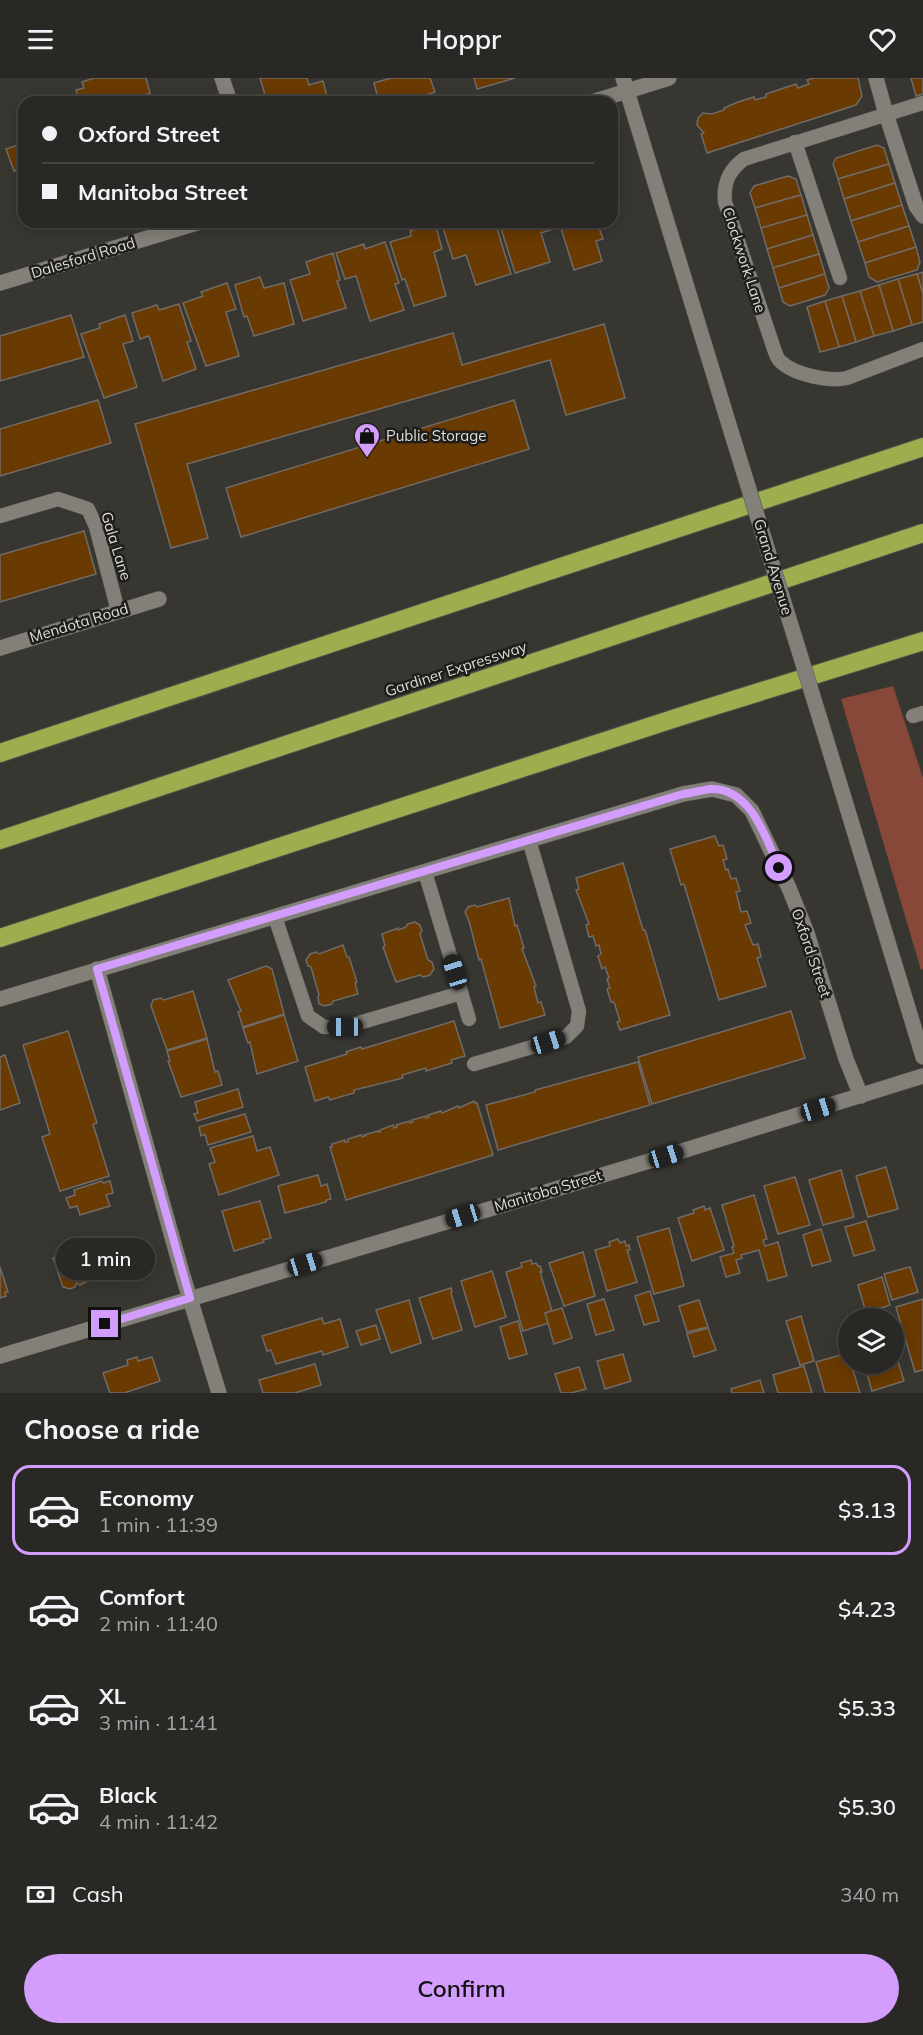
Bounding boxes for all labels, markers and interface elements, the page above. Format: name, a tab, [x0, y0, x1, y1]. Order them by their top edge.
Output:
text: Hoppr	[422, 22, 501, 56]
icon: menu	[24, 23, 57, 56]
icon: heart	[866, 23, 899, 56]
text: Oxford Street	[78, 120, 220, 148]
text: Manitoba Street	[78, 178, 248, 206]
street label: Clockwork Lane	[718, 205, 771, 315]
street label: Dalesford Road	[29, 233, 137, 282]
shop icon: Public Storage	[352, 421, 382, 459]
place label: Public Storage	[386, 426, 486, 445]
street label: Gala Lane	[97, 509, 136, 582]
street label: Grand Avenue	[750, 517, 797, 617]
street label: Mendota Road	[27, 598, 131, 647]
street label: Gardiner Expressway	[383, 637, 529, 700]
route start	[765, 854, 792, 881]
street label: Oxford Street	[787, 906, 836, 1000]
car	[441, 952, 469, 992]
car	[327, 1018, 363, 1036]
car	[528, 1028, 568, 1056]
car	[798, 1095, 838, 1123]
car	[646, 1142, 686, 1170]
street label: Manitoba Street	[492, 1165, 604, 1216]
car	[443, 1202, 483, 1230]
callout: 1 min	[56, 1237, 154, 1279]
text: 1 min	[80, 1246, 131, 1271]
car	[285, 1250, 325, 1278]
map controls	[838, 1308, 904, 1374]
button: layers	[838, 1308, 904, 1374]
route end	[91, 1310, 118, 1337]
text: Choose a ride	[24, 1412, 200, 1446]
icon: car	[27, 1483, 81, 1537]
text: Economy	[99, 1484, 194, 1512]
text: $3.13	[838, 1496, 896, 1524]
text: 1 min · 11:39	[99, 1512, 218, 1537]
icon: car	[27, 1582, 81, 1636]
text: Comfort	[99, 1583, 185, 1611]
text: $4.23	[838, 1595, 896, 1623]
text: 2 min · 11:40	[99, 1611, 218, 1636]
icon: car	[27, 1681, 81, 1735]
text: XL	[99, 1682, 126, 1710]
text: $5.33	[838, 1694, 896, 1722]
text: 3 min · 11:41	[99, 1710, 218, 1735]
icon: car	[27, 1780, 81, 1834]
text: Black	[99, 1781, 157, 1809]
text: $5.30	[838, 1793, 896, 1821]
text: 4 min · 11:42	[99, 1809, 218, 1834]
icon: cash	[24, 1878, 57, 1911]
text: Cash	[72, 1880, 124, 1908]
text: 340 m	[840, 1882, 899, 1907]
button: Confirm	[24, 1954, 899, 2023]

